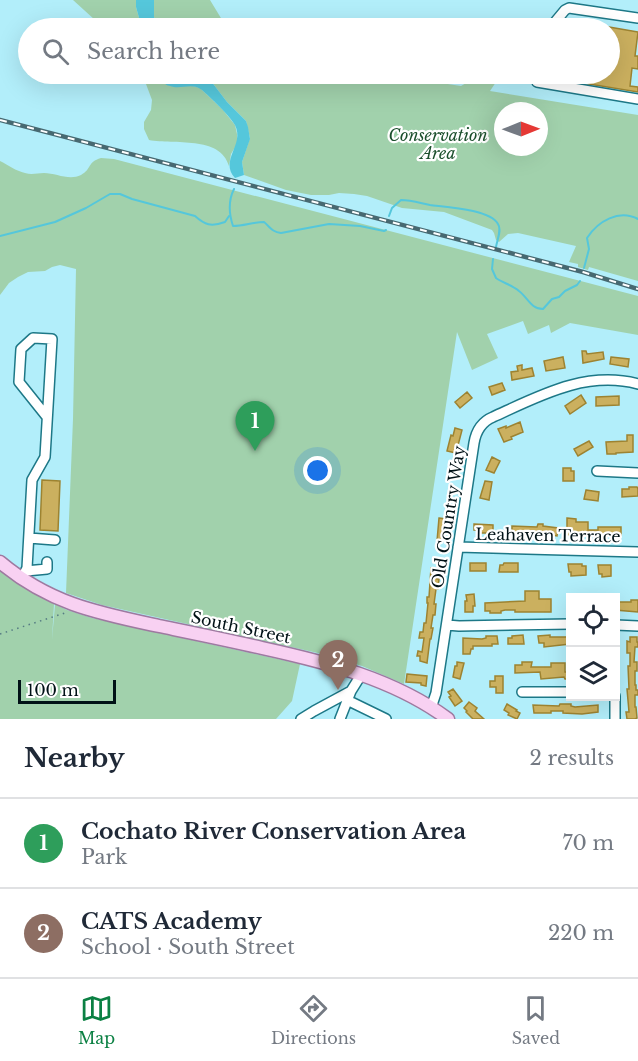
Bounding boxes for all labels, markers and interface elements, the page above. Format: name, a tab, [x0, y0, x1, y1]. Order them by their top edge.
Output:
search box	[18, 18, 620, 84]
icon: search	[39, 35, 72, 68]
text: Search here	[87, 38, 220, 65]
north arrow	[494, 102, 548, 156]
park label: Conservation Area	[388, 125, 488, 163]
pin: 1	[236, 402, 274, 451]
street label: Old Country Way	[427, 444, 469, 590]
your location	[303, 456, 332, 485]
street label: Leahaven Terrace	[475, 524, 621, 546]
map controls	[566, 593, 620, 701]
button: locate	[566, 593, 620, 647]
street label: South Street	[189, 607, 293, 647]
pin: 2	[318, 640, 358, 690]
button: layers	[566, 647, 620, 701]
scale bar	[18, 677, 116, 704]
text: 100 m	[27, 680, 79, 700]
text: Nearby	[24, 742, 125, 774]
text: 2 results	[530, 746, 614, 770]
text: Cochato River Conservation Area	[81, 818, 466, 845]
text: 1	[39, 831, 48, 855]
text: 70 m	[562, 831, 614, 855]
text: Park	[81, 845, 127, 869]
text: CATS Academy	[81, 908, 262, 935]
text: 2	[37, 921, 50, 945]
text: 220 m	[548, 921, 614, 945]
text: School · South Street	[81, 935, 295, 959]
tab: Map	[78, 992, 115, 1048]
tab: Directions	[271, 992, 356, 1048]
tab: Saved	[512, 992, 560, 1048]

